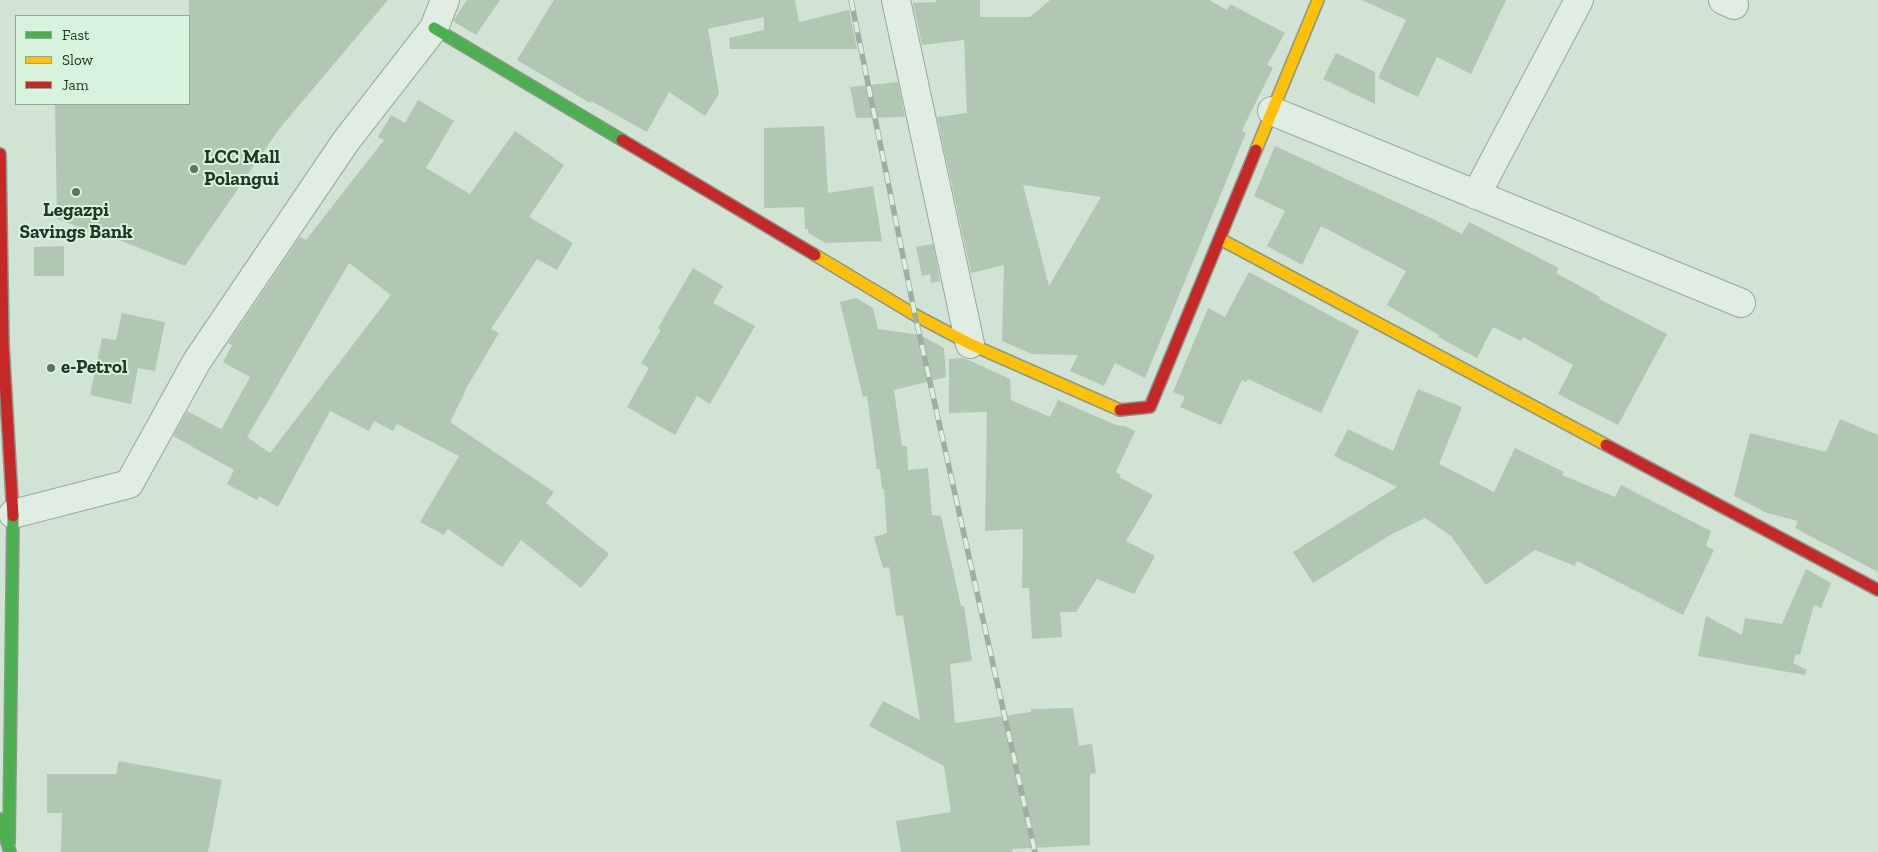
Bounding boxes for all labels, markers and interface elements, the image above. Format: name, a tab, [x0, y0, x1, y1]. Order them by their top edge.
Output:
legend	[15, 15, 190, 105]
text: Fast	[62, 26, 90, 44]
text: Slow	[62, 51, 93, 69]
text: Jam	[62, 76, 89, 94]
place label: LCC Mall Polangui	[204, 147, 280, 191]
marker: LCC Mall Polangui	[188, 163, 200, 175]
marker: Legazpi Savings Bank	[70, 186, 82, 198]
place label: Legazpi Savings Bank	[19, 200, 133, 244]
place label: e-Petrol	[61, 357, 127, 379]
marker: e-Petrol	[45, 362, 57, 374]

